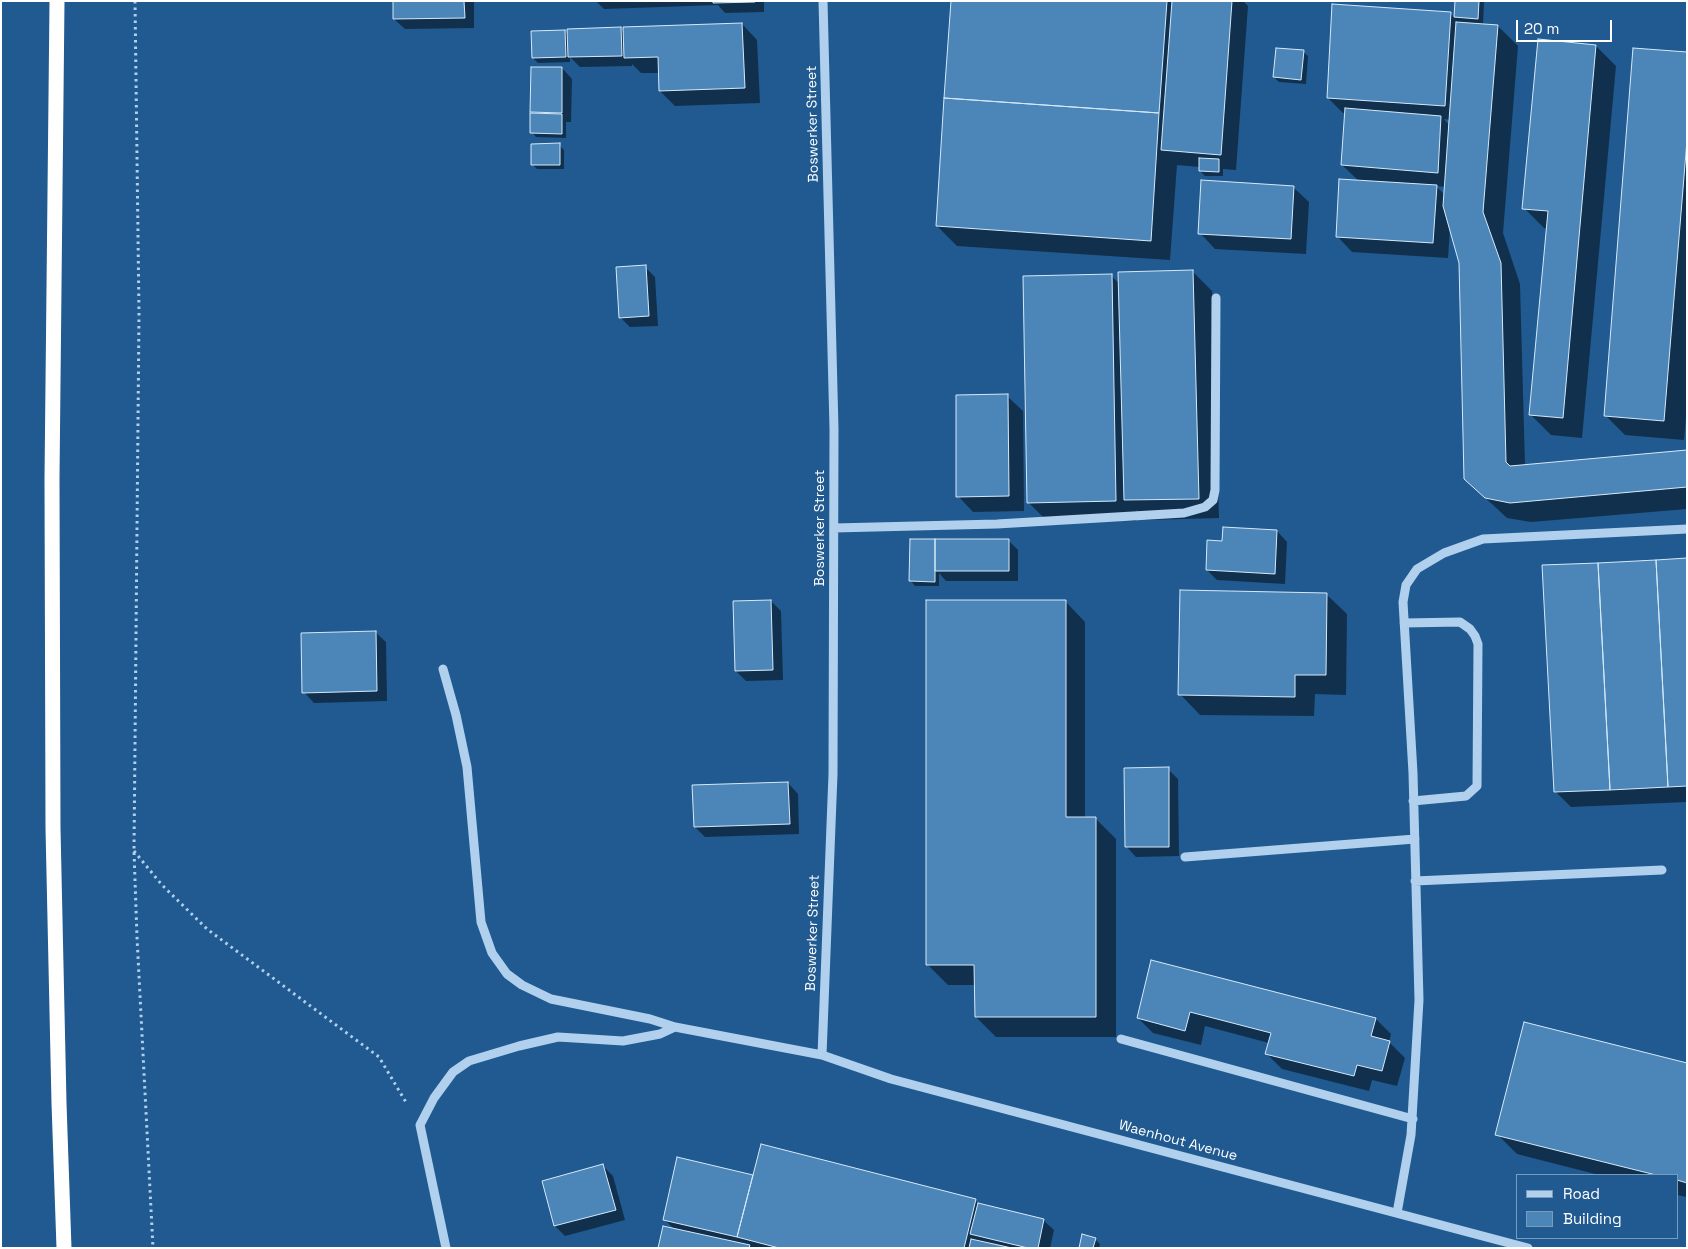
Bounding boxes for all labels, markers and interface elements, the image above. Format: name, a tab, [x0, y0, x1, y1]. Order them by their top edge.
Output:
scale bar	[1518, 10, 1614, 42]
text: 20 m	[1524, 19, 1559, 38]
street label: Boswerker Street	[804, 65, 822, 183]
street label: Boswerker Street	[812, 470, 828, 586]
street label: Boswerker Street	[803, 874, 823, 992]
street label: Waenhout Avenue	[1117, 1117, 1239, 1165]
legend	[1516, 1174, 1678, 1239]
text: Road	[1563, 1184, 1600, 1203]
text: Building	[1563, 1209, 1622, 1228]

